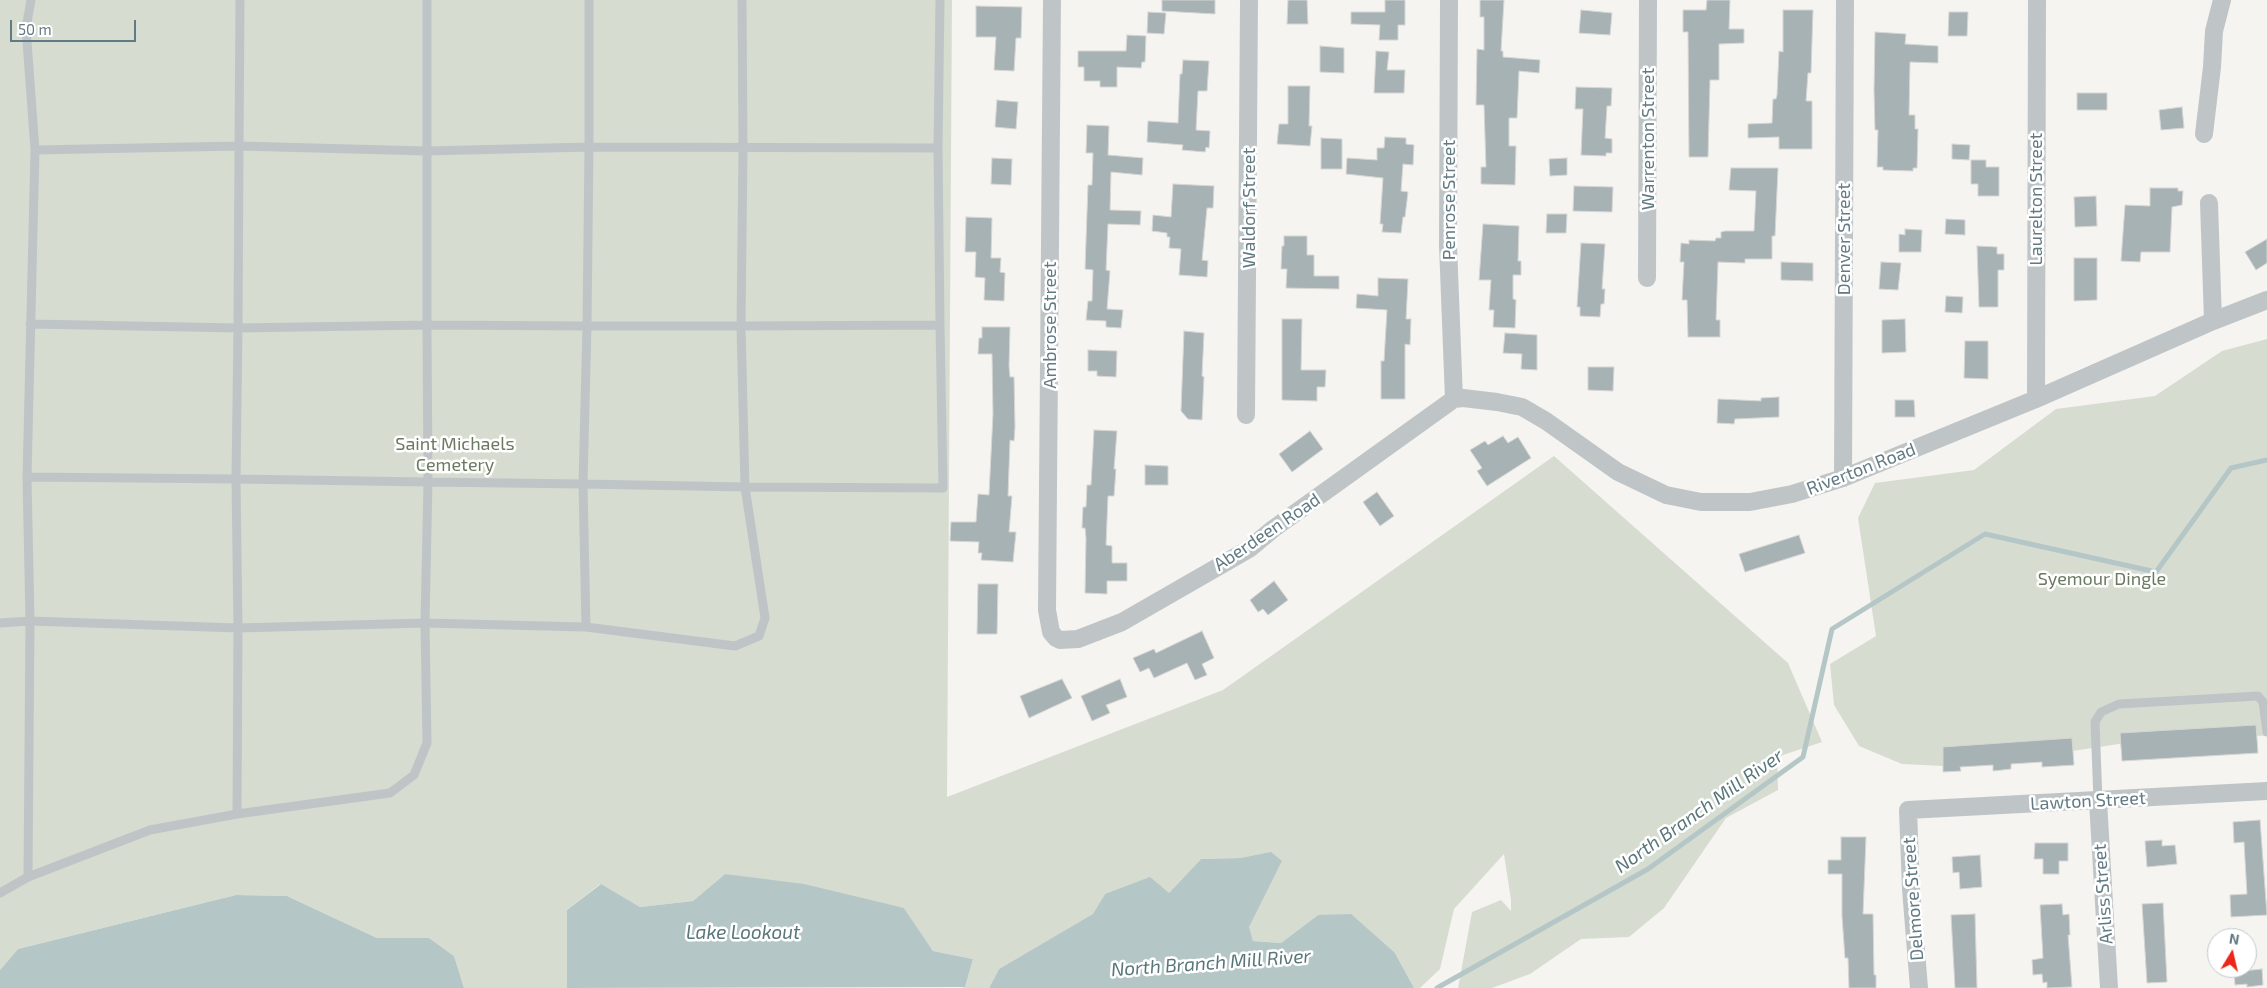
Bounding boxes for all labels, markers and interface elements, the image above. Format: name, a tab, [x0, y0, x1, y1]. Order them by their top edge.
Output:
scale bar	[12, 10, 139, 42]
text: 50 m	[18, 20, 52, 38]
street label: Warrenton Street	[1637, 68, 1659, 210]
street label: Laurelton Street	[2025, 133, 2047, 265]
street label: Penrose Street	[1438, 140, 1460, 260]
street label: Waldorf Street	[1238, 148, 1260, 268]
street label: Denver Street	[1833, 183, 1855, 295]
street label: Ambrose Street	[1039, 261, 1061, 389]
park label: Saint Michaels Cemetery	[395, 433, 515, 476]
street label: Riverton Road	[1803, 438, 1919, 500]
street label: Aberdeen Road	[1210, 488, 1324, 576]
park label: Syemour Dingle	[2038, 568, 2166, 590]
water label: North Branch Mill River	[1610, 744, 1788, 878]
street label: Lawton Street	[2030, 787, 2146, 815]
street label: Delmore Street	[1898, 837, 1928, 961]
street label: Arliss Street	[2089, 843, 2117, 945]
water label: Lake Lookout	[686, 922, 800, 944]
north arrow	[2207, 928, 2257, 978]
text: N	[2228, 929, 2241, 948]
water label: North Branch Mill River	[1110, 945, 1312, 981]

